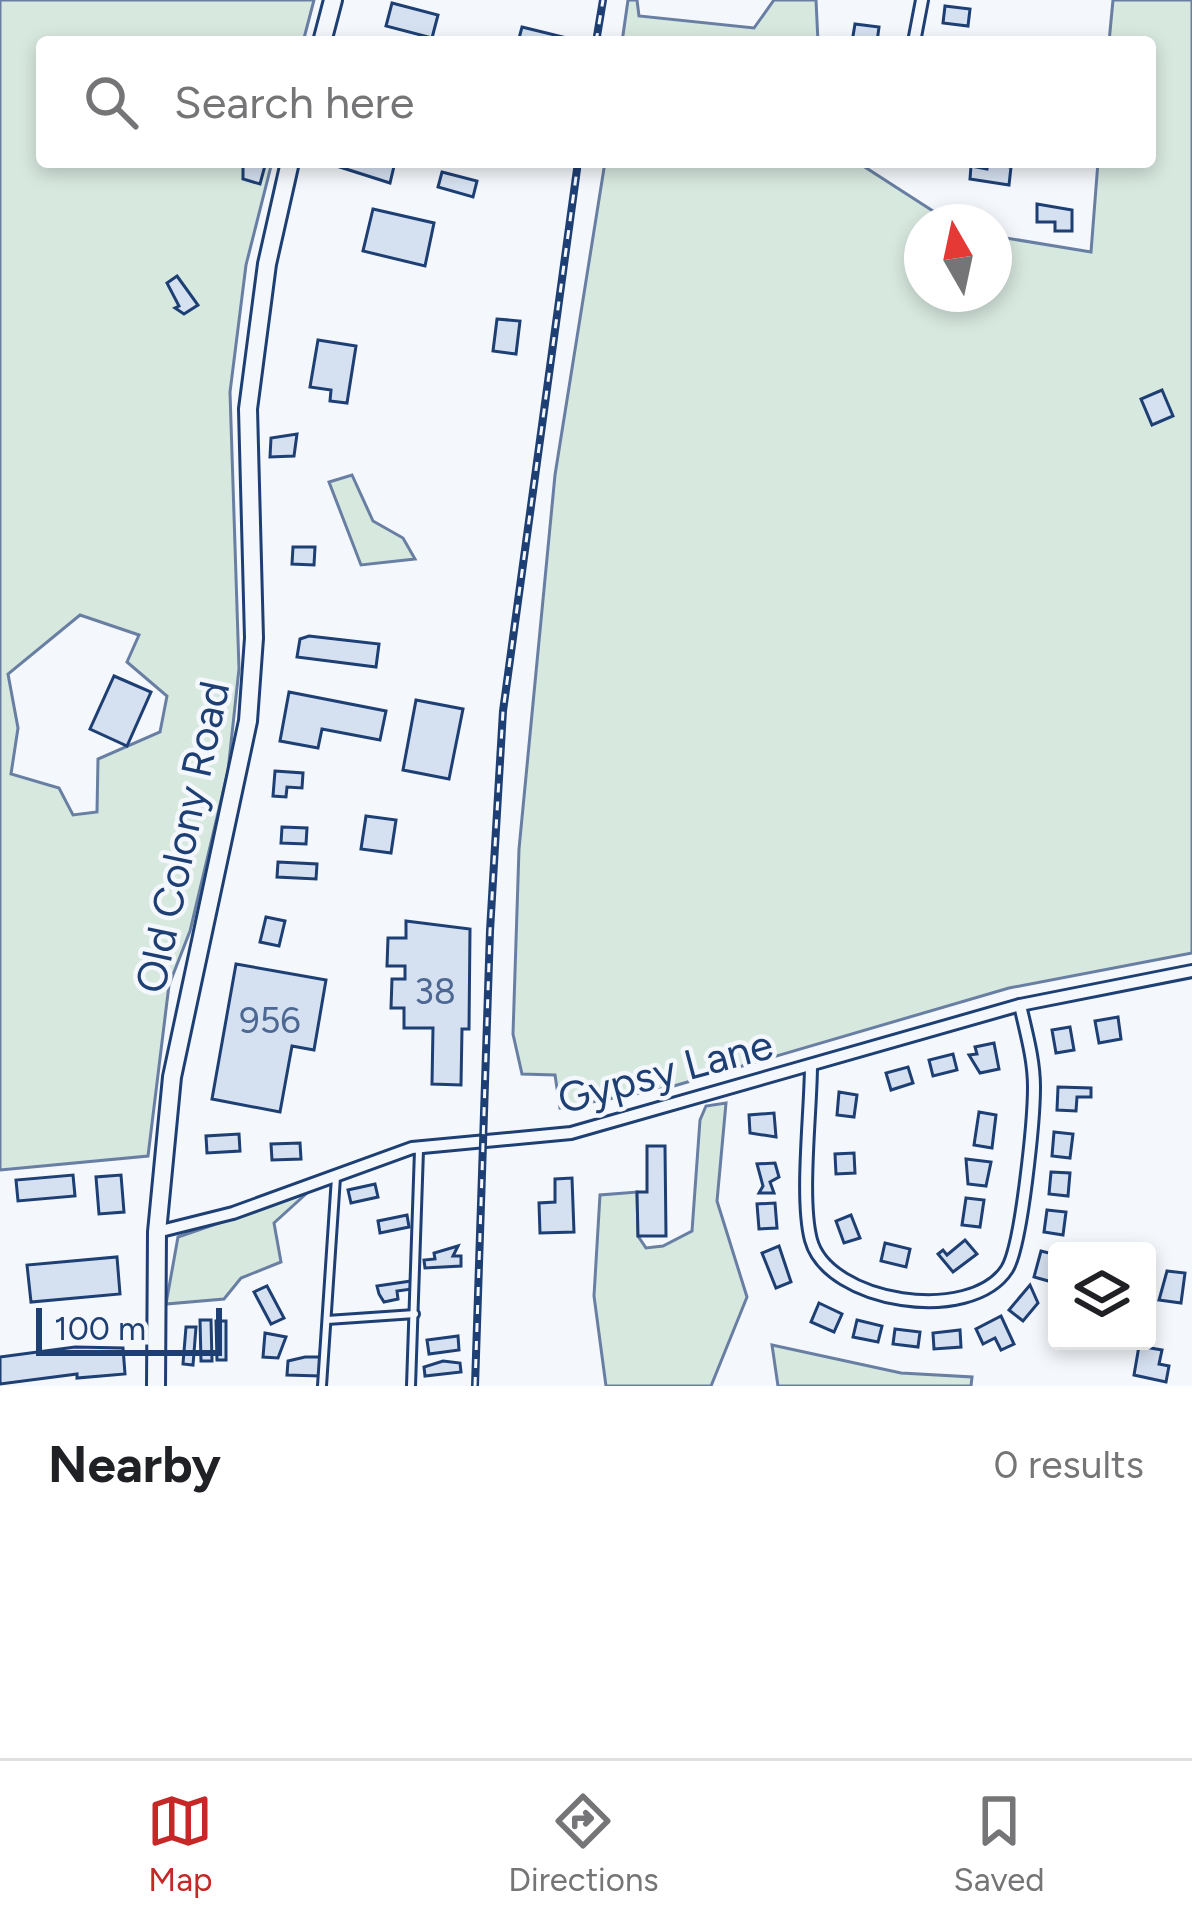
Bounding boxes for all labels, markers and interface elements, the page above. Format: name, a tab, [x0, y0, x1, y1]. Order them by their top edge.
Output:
search box	[36, 36, 1156, 168]
icon: search	[78, 69, 144, 135]
text: Search here	[174, 75, 414, 129]
north arrow	[904, 204, 1012, 312]
street label: Old Colony Road	[125, 677, 240, 998]
house number: 38	[414, 970, 456, 1013]
house number: 956	[239, 999, 301, 1042]
street label: Gypsy Lane	[552, 1018, 778, 1125]
map controls	[1048, 1242, 1156, 1350]
button: layers	[1048, 1242, 1156, 1350]
scale bar	[36, 1302, 222, 1355]
text: 100 m	[54, 1309, 146, 1348]
text: Nearby	[48, 1434, 221, 1495]
text: 0 results	[993, 1441, 1144, 1488]
tab: Map	[147, 1788, 213, 1899]
tab: Directions	[508, 1788, 659, 1899]
tab: Saved	[954, 1788, 1045, 1899]

